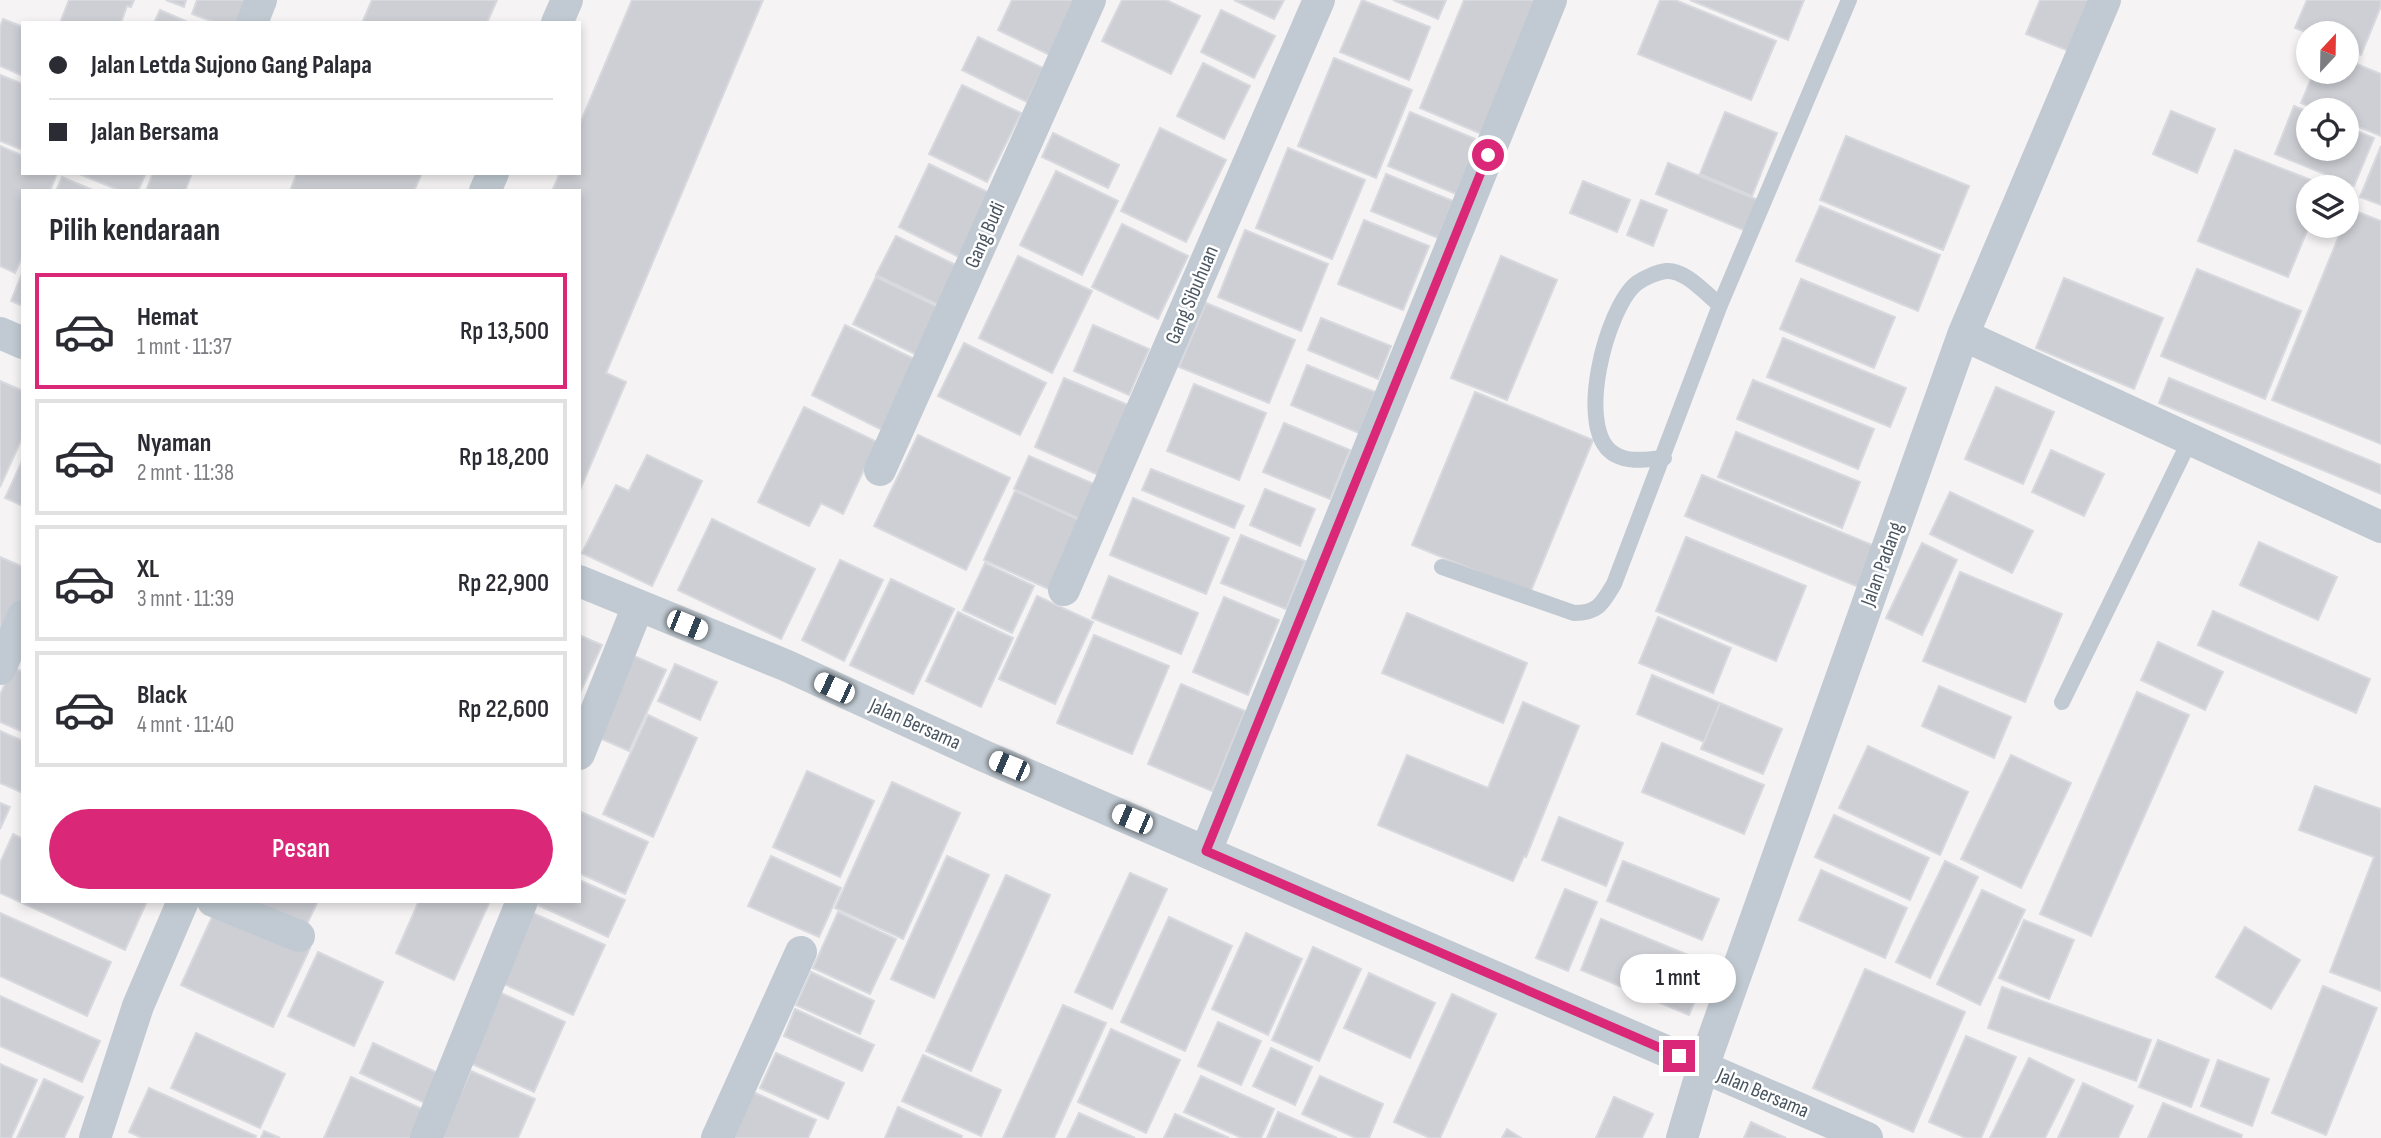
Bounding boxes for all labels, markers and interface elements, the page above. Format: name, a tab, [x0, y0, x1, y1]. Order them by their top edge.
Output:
north arrow	[2296, 21, 2359, 84]
map controls	[2296, 21, 2359, 238]
text: Jalan Letda Sujono Gang Palapa	[91, 50, 372, 81]
button: locate	[2296, 98, 2359, 161]
text: Jalan Bersama	[91, 117, 219, 148]
route start	[1472, 139, 1504, 171]
button: layers	[2296, 175, 2359, 238]
street label: Gang Budi	[959, 198, 1011, 272]
text: Pilih kendaraan	[49, 211, 220, 250]
street label: Gang Sibuhuan	[1160, 242, 1224, 348]
icon: car	[53, 300, 116, 363]
text: Hemat	[137, 302, 198, 333]
text: Rp 13,500	[460, 316, 549, 347]
text: 1 mnt · 11:37	[137, 333, 232, 361]
icon: car	[53, 426, 116, 489]
text: Nyaman	[137, 428, 211, 459]
text: Rp 18,200	[459, 442, 549, 473]
text: 2 mnt · 11:38	[137, 459, 234, 487]
street label: Jalan Padang	[1855, 519, 1909, 610]
icon: car	[53, 552, 116, 615]
text: XL	[137, 554, 159, 585]
text: Rp 22,900	[458, 568, 549, 599]
text: 3 mnt · 11:39	[137, 585, 234, 613]
car	[664, 607, 711, 643]
car	[811, 670, 858, 706]
icon: car	[53, 678, 116, 741]
text: Black	[137, 680, 187, 711]
street label: Jalan Bersama	[865, 692, 965, 755]
text: Rp 22,600	[458, 694, 549, 725]
text: 4 mnt · 11:40	[137, 711, 234, 739]
car	[986, 748, 1033, 784]
car	[1109, 801, 1156, 837]
button: Pesan	[49, 809, 553, 889]
callout: 1 mnt	[1621, 954, 1737, 1004]
text: 1 mnt	[1656, 964, 1700, 992]
route end	[1663, 1040, 1695, 1072]
street label: Jalan Bersama	[1712, 1062, 1813, 1124]

